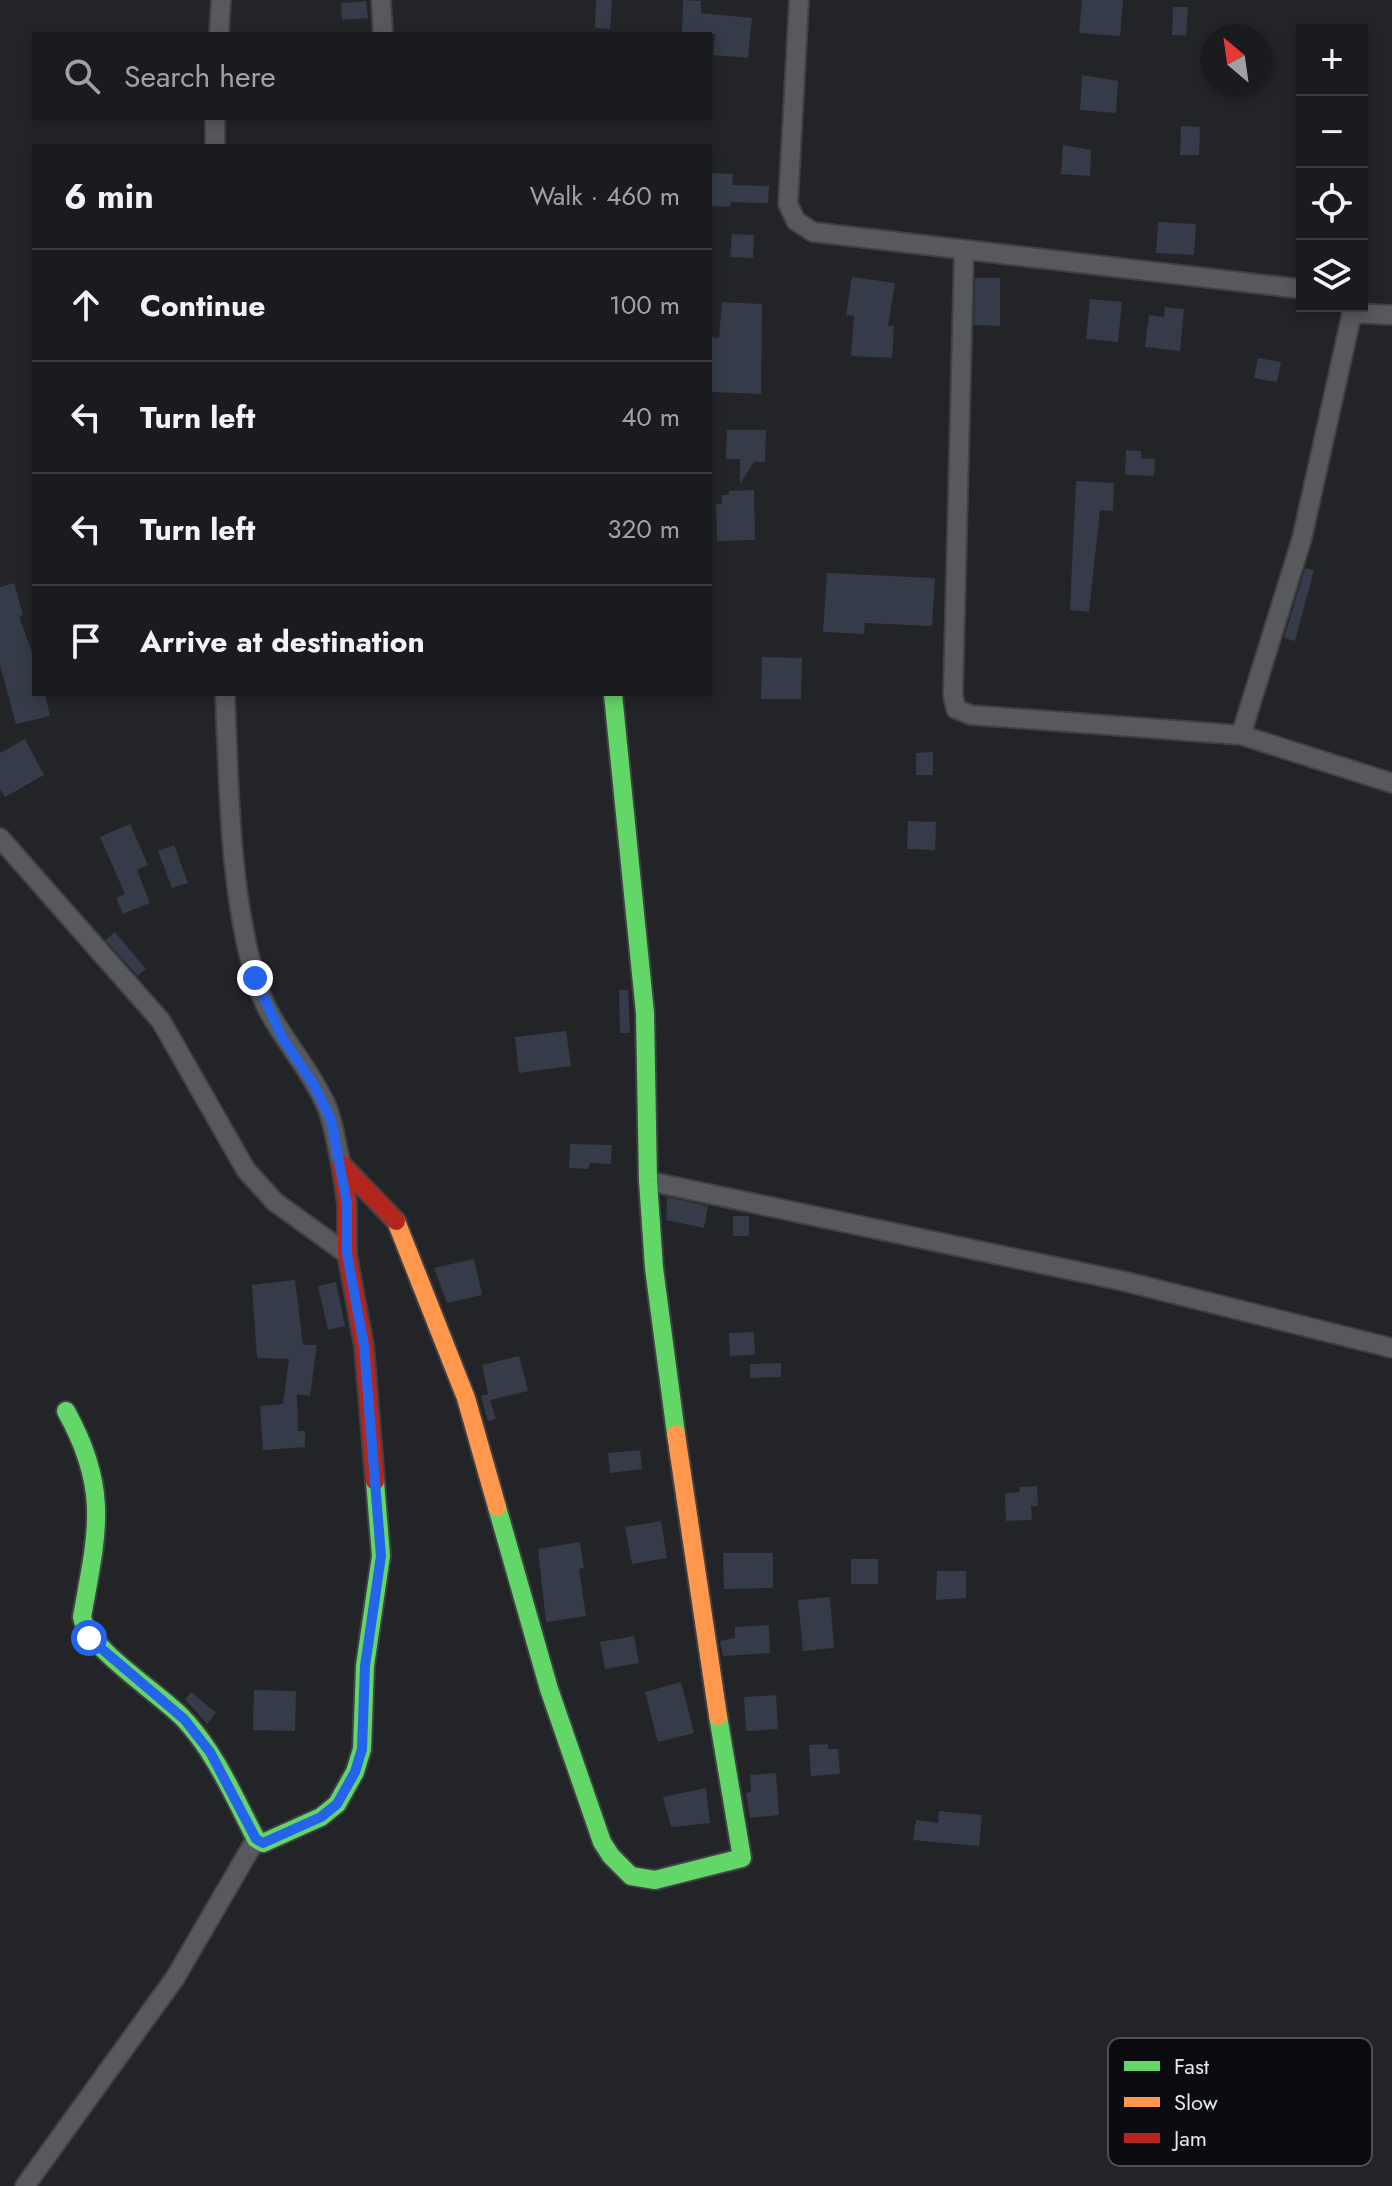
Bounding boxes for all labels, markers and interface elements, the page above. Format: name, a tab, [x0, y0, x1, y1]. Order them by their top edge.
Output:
north arrow	[1200, 24, 1272, 96]
map controls	[1296, 24, 1368, 312]
button: +	[1296, 24, 1368, 96]
search box	[32, 32, 712, 120]
icon: search	[60, 54, 104, 98]
text: Search here	[124, 55, 276, 98]
button: −	[1296, 96, 1368, 168]
button: locate	[1296, 168, 1368, 240]
text: 6 min	[64, 172, 154, 221]
text: Walk · 460 m	[530, 177, 680, 215]
button: layers	[1296, 240, 1368, 312]
icon: ahead	[64, 283, 108, 327]
text: Continue	[140, 284, 266, 327]
text: 100 m	[609, 286, 680, 324]
icon: left	[64, 395, 108, 439]
text: Turn left	[140, 396, 255, 439]
text: 40 m	[621, 398, 680, 436]
icon: left	[64, 507, 108, 551]
text: Turn left	[140, 508, 255, 551]
text: 320 m	[607, 510, 680, 548]
icon: arrive	[64, 619, 108, 663]
text: Arrive at destination	[140, 620, 425, 663]
route end	[237, 960, 273, 996]
route start	[71, 1620, 107, 1656]
legend	[1108, 2038, 1372, 2166]
text: Fast	[1174, 2050, 1210, 2082]
text: Slow	[1174, 2086, 1218, 2118]
text: Jam	[1171, 2122, 1207, 2154]

